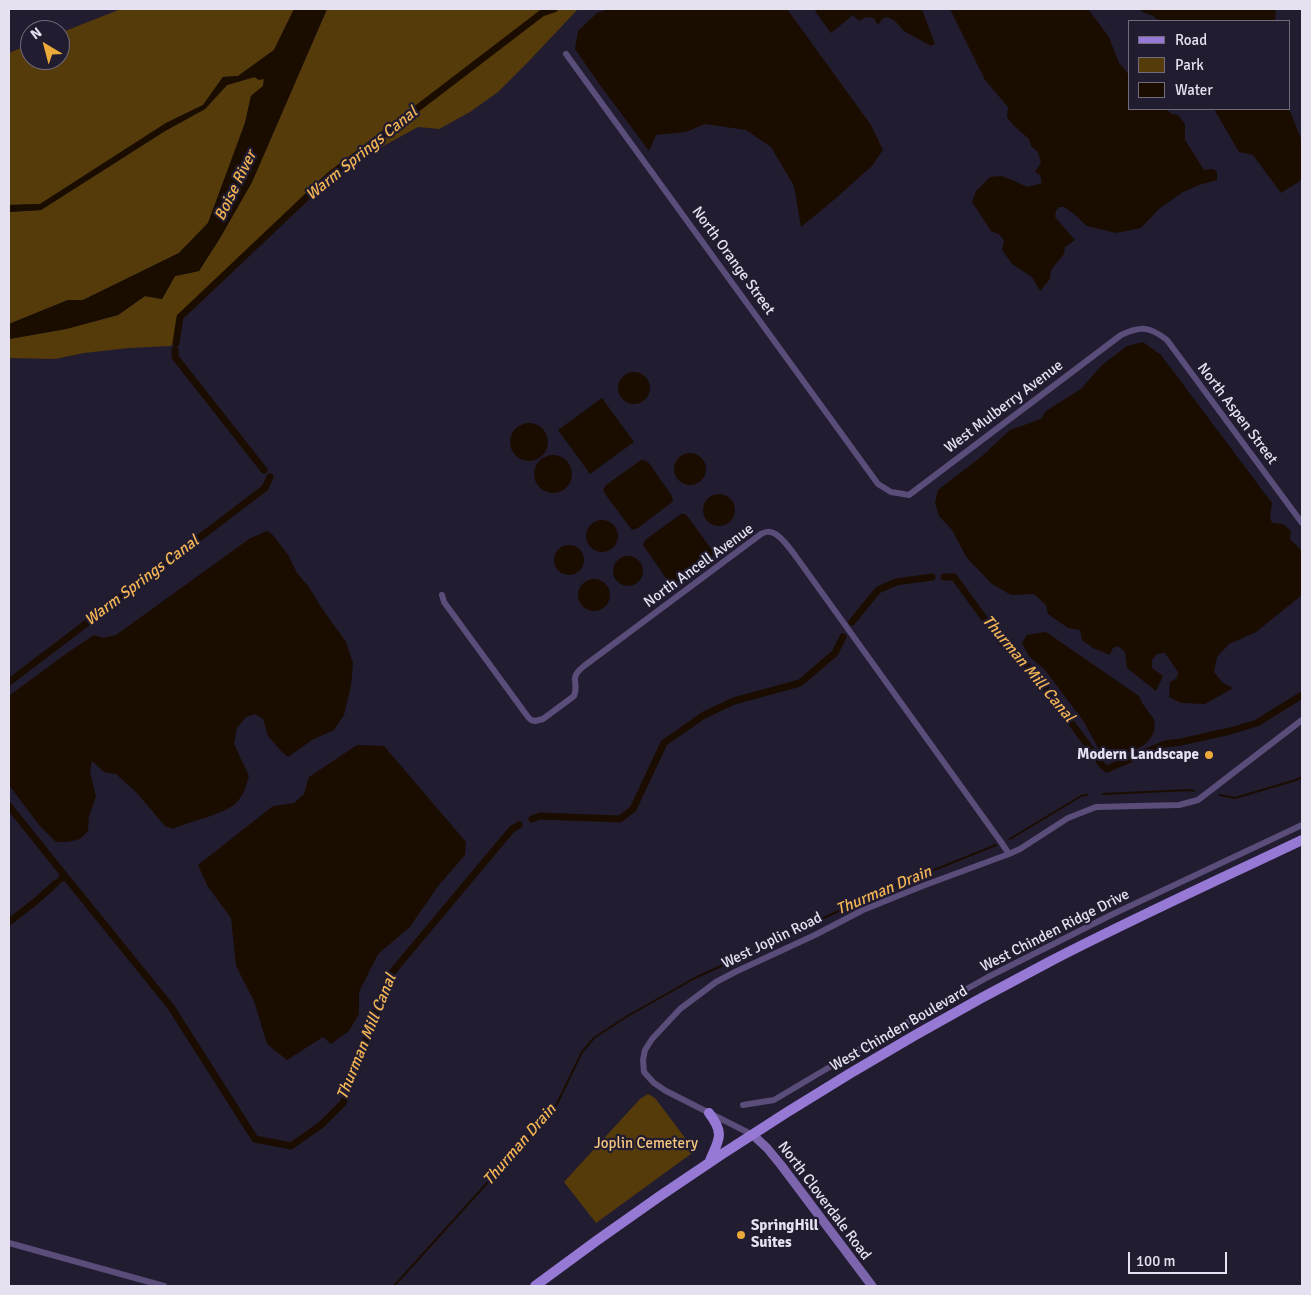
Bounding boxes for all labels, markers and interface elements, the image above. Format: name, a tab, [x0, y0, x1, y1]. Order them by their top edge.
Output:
north arrow	[20, 20, 70, 70]
legend	[1128, 20, 1291, 110]
text: N	[27, 24, 45, 43]
text: Road	[1175, 31, 1207, 49]
text: Park	[1175, 56, 1204, 74]
text: Water	[1175, 81, 1213, 99]
water label: Warm Springs Canal	[302, 103, 422, 205]
water label: Boise River	[211, 148, 261, 224]
street label: North Orange Street	[688, 203, 778, 319]
street label: West Mulberry Avenue	[941, 357, 1067, 457]
street label: North Aspen Street	[1193, 360, 1281, 468]
street label: North Ancell Avenue	[641, 520, 757, 612]
water label: Warm Springs Canal	[81, 532, 203, 630]
water label: Thurman Mill Canal	[978, 612, 1078, 726]
place label: Modern Landscape	[1077, 746, 1199, 764]
marker: Modern Landscape	[1203, 749, 1215, 761]
water label: Thurman Drain	[833, 862, 935, 920]
street label: West Chinden Ridge Drive	[978, 886, 1132, 976]
street label: West Joplin Road	[719, 909, 825, 973]
water label: Thurman Mill Canal	[333, 971, 401, 1103]
street label: West Chinden Boulevard	[827, 982, 971, 1076]
water label: Thurman Drain	[479, 1100, 561, 1190]
park label: Joplin Cemetery	[594, 1135, 698, 1153]
street label: North Cloverdale Road	[774, 1138, 874, 1264]
place label: SpringHill Suites	[751, 1217, 818, 1252]
marker: SpringHill Suites	[735, 1229, 747, 1241]
scale bar	[1131, 1242, 1230, 1274]
text: 100 m	[1136, 1252, 1176, 1270]

